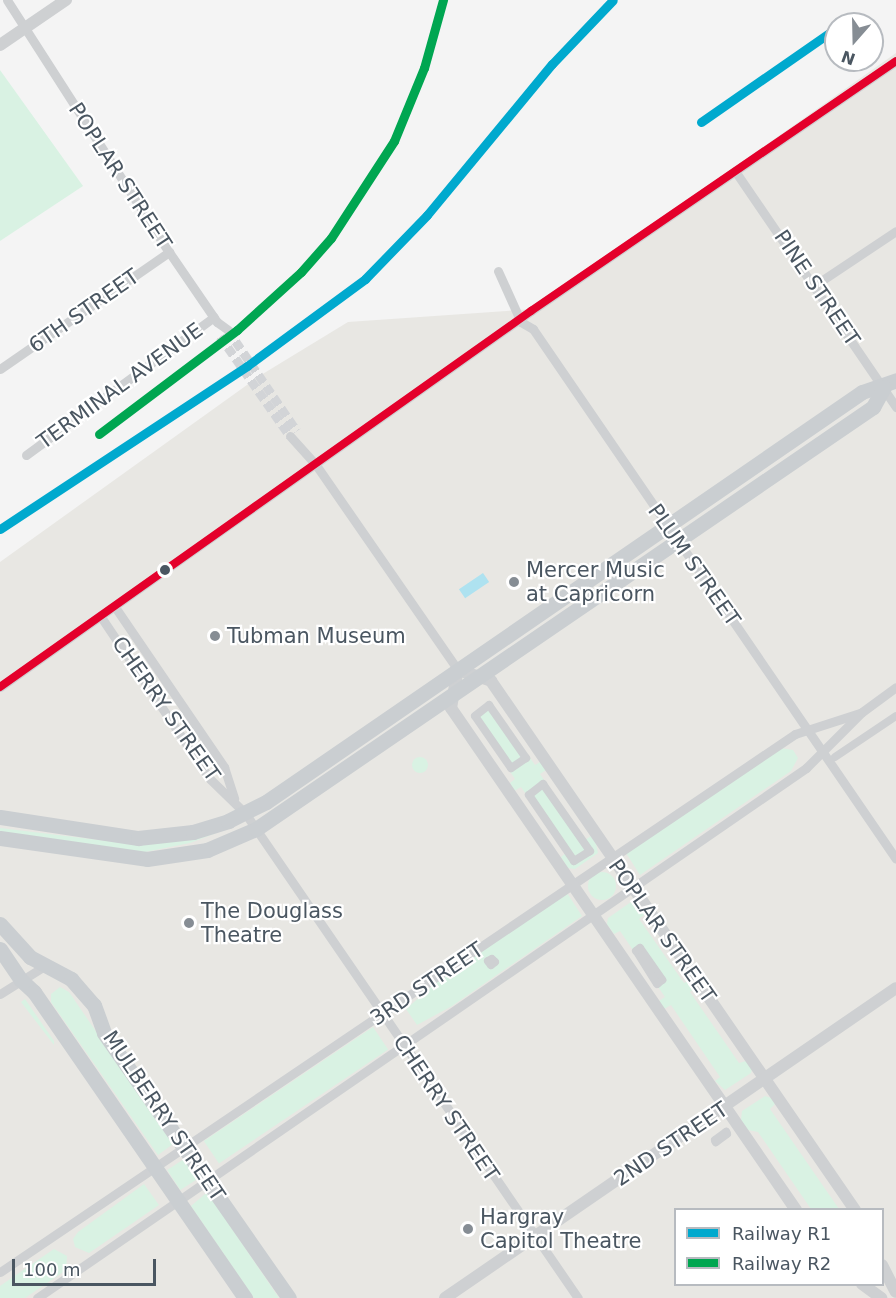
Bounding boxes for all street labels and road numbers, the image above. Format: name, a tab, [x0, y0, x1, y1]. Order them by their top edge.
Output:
street label: POPLAR STREET	[63, 98, 177, 254]
street label: PINE STREET	[769, 225, 865, 351]
street label: 6TH STREET	[24, 264, 144, 358]
street label: TERMINAL AVENUE	[32, 317, 208, 455]
street label: PLUM STREET	[642, 499, 746, 631]
street label: CHERRY STREET	[107, 632, 225, 786]
street label: POPLAR STREET	[603, 854, 721, 1008]
street label: 3RD STREET	[366, 937, 488, 1031]
street label: MULBERRY STREET	[98, 1026, 230, 1206]
street label: CHERRY STREET	[388, 1030, 504, 1186]
street label: 2ND STREET	[609, 1097, 733, 1191]

